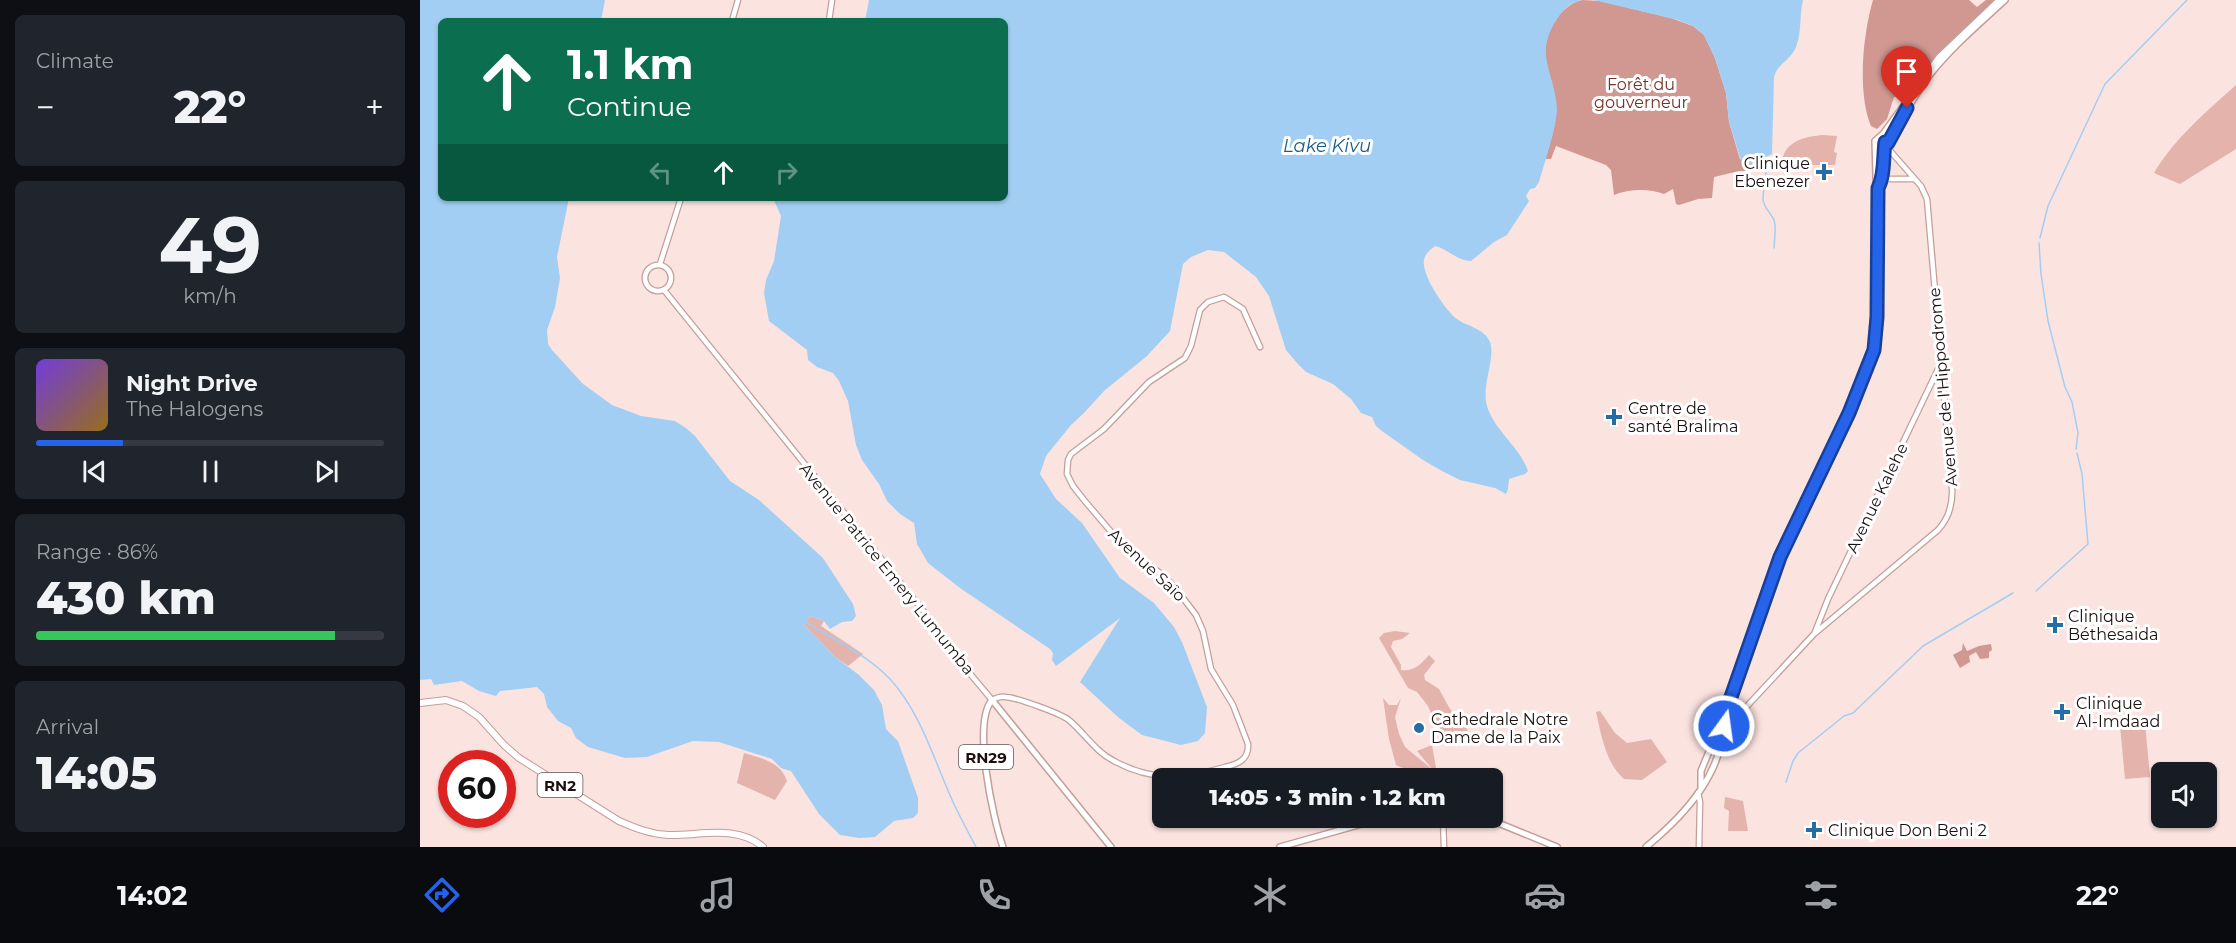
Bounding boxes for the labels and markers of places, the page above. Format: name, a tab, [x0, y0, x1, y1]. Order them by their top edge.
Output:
pin	[1881, 46, 1932, 108]
place label: Clinique Ebenezer	[1734, 154, 1810, 191]
marker: Clinique Ebenezer	[1815, 163, 1833, 181]
place label: Centre de santé Bralima	[1628, 399, 1738, 436]
marker: Centre de santé Bralima	[1605, 408, 1623, 426]
place label: Clinique Béthesaida	[2068, 607, 2159, 644]
marker: Clinique Béthesaida	[2046, 616, 2064, 634]
place label: Clinique Al-Imdaad	[2076, 694, 2160, 731]
marker: Clinique Al-Imdaad	[2053, 703, 2071, 721]
place label: Cathedrale Notre Dame de la Paix	[1431, 710, 1568, 747]
marker: Cathedrale Notre Dame de la Paix	[1412, 721, 1426, 735]
marker: Clinique Don Beni 2	[1805, 821, 1823, 839]
place label: Clinique Don Beni 2	[1828, 821, 1987, 840]

